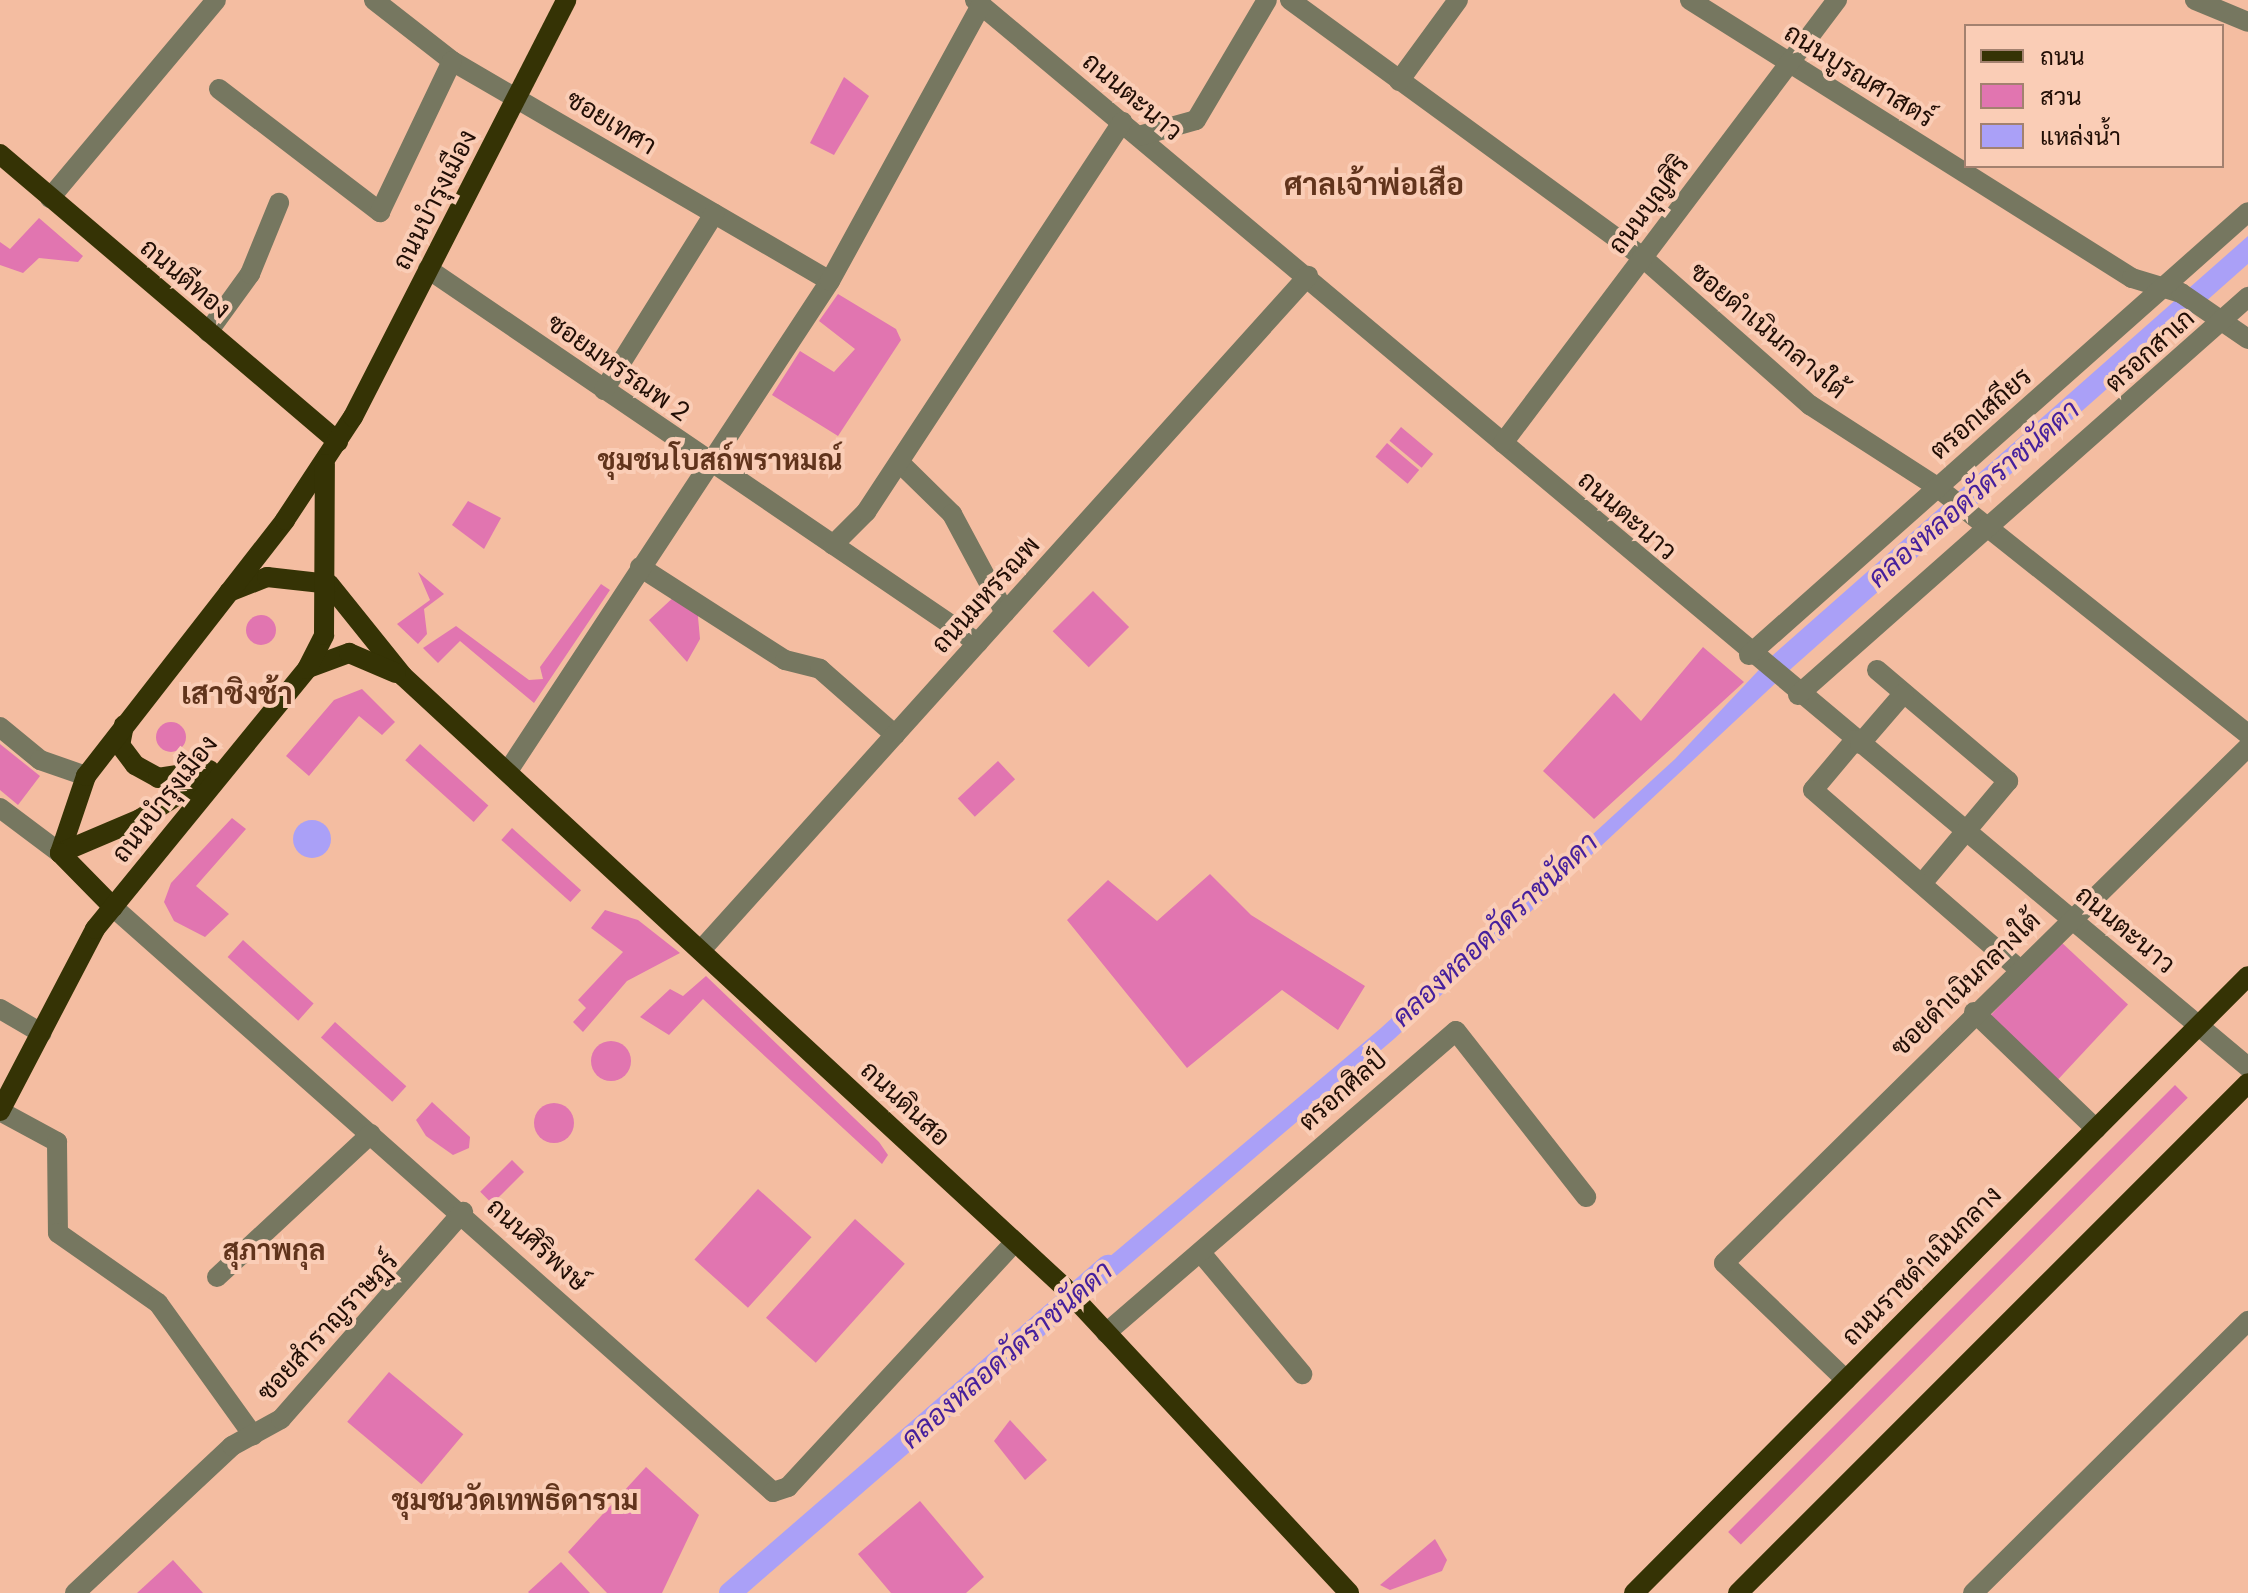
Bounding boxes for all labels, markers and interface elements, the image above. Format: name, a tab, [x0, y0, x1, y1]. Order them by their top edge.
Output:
street label: ถนนบูรณศาสตร์	[1778, 17, 1940, 135]
legend	[1964, 24, 2224, 168]
text: ถนน	[2040, 40, 2085, 73]
street label: ถนนตะนาว	[1076, 46, 1188, 148]
text: สวน	[2040, 80, 2082, 113]
street label: ซอยเทศา	[560, 84, 662, 162]
text: แหล่งน้ำ	[2040, 120, 2121, 153]
street label: ถนนบำรุงเมือง	[386, 125, 484, 275]
street label: ถนนบุญศิริ	[1602, 150, 1696, 260]
district label: ศาลเจ้าพ่อเสือ	[1284, 167, 1464, 203]
street label: ถนนตีทอง	[134, 232, 236, 326]
street label: ซอยดำเนินกลางใต้	[1683, 256, 1853, 406]
street label: ตรอกสาเก	[2099, 303, 2201, 399]
street label: ซอยมหรรณพ 2	[541, 308, 695, 428]
street label: ตรอกเสถียร	[1924, 361, 2038, 467]
water label: คลองหลอดวัดราชนัดดา	[1862, 393, 2086, 595]
district label: ชุมชนโบสถ์พราหมณ์	[598, 444, 842, 478]
street label: ถนนตะนาว	[1571, 465, 1683, 567]
street label: ถนนมหรรณพ	[925, 530, 1047, 660]
district label: เสาชิงช้า	[181, 676, 293, 712]
street label: ถนนบำรุงเมือง	[106, 729, 224, 869]
water label: คลองหลอดวัดราชนัดดา	[1385, 826, 1605, 1034]
street label: ถนนตะนาว	[2069, 879, 2181, 981]
street label: ซอยดำเนินกลางใต้	[1885, 905, 2047, 1063]
street label: ตรอกศิลป์	[1293, 1044, 1393, 1138]
street label: ถนนดินสอ	[854, 1055, 956, 1153]
street label: ถนนราชดำเนินกลาง	[1836, 1180, 2008, 1352]
street label: ถนนศิริพงษ์	[480, 1192, 594, 1298]
district label: สุภาพกุล	[223, 1234, 325, 1268]
street label: ซอยสำราญราษฎร์	[251, 1246, 405, 1408]
water label: คลองหลอดวัดราชนัดดา	[895, 1254, 1119, 1456]
district label: ชุมชนวัดเทพธิดาราม	[392, 1484, 638, 1518]

